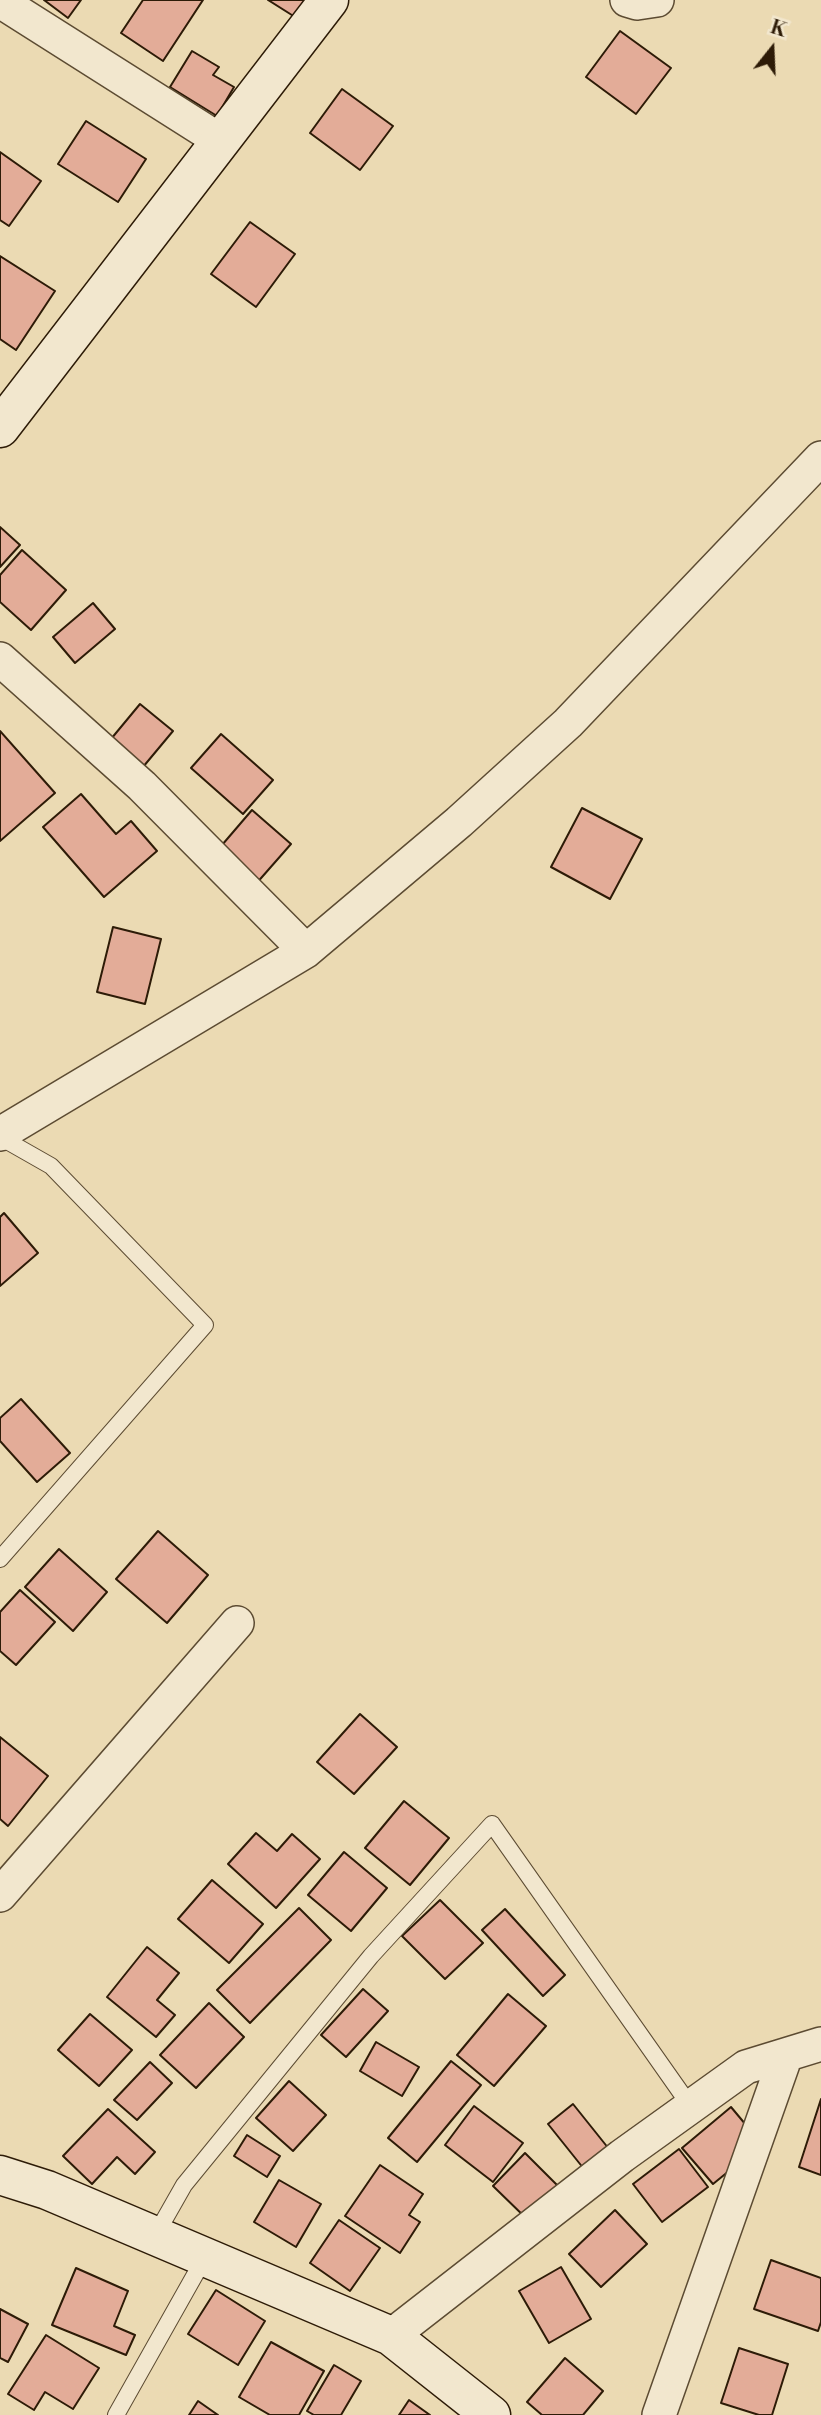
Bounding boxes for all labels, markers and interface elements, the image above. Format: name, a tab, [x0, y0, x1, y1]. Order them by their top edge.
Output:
north arrow	[737, 14, 807, 84]
text: K	[767, 15, 790, 43]

